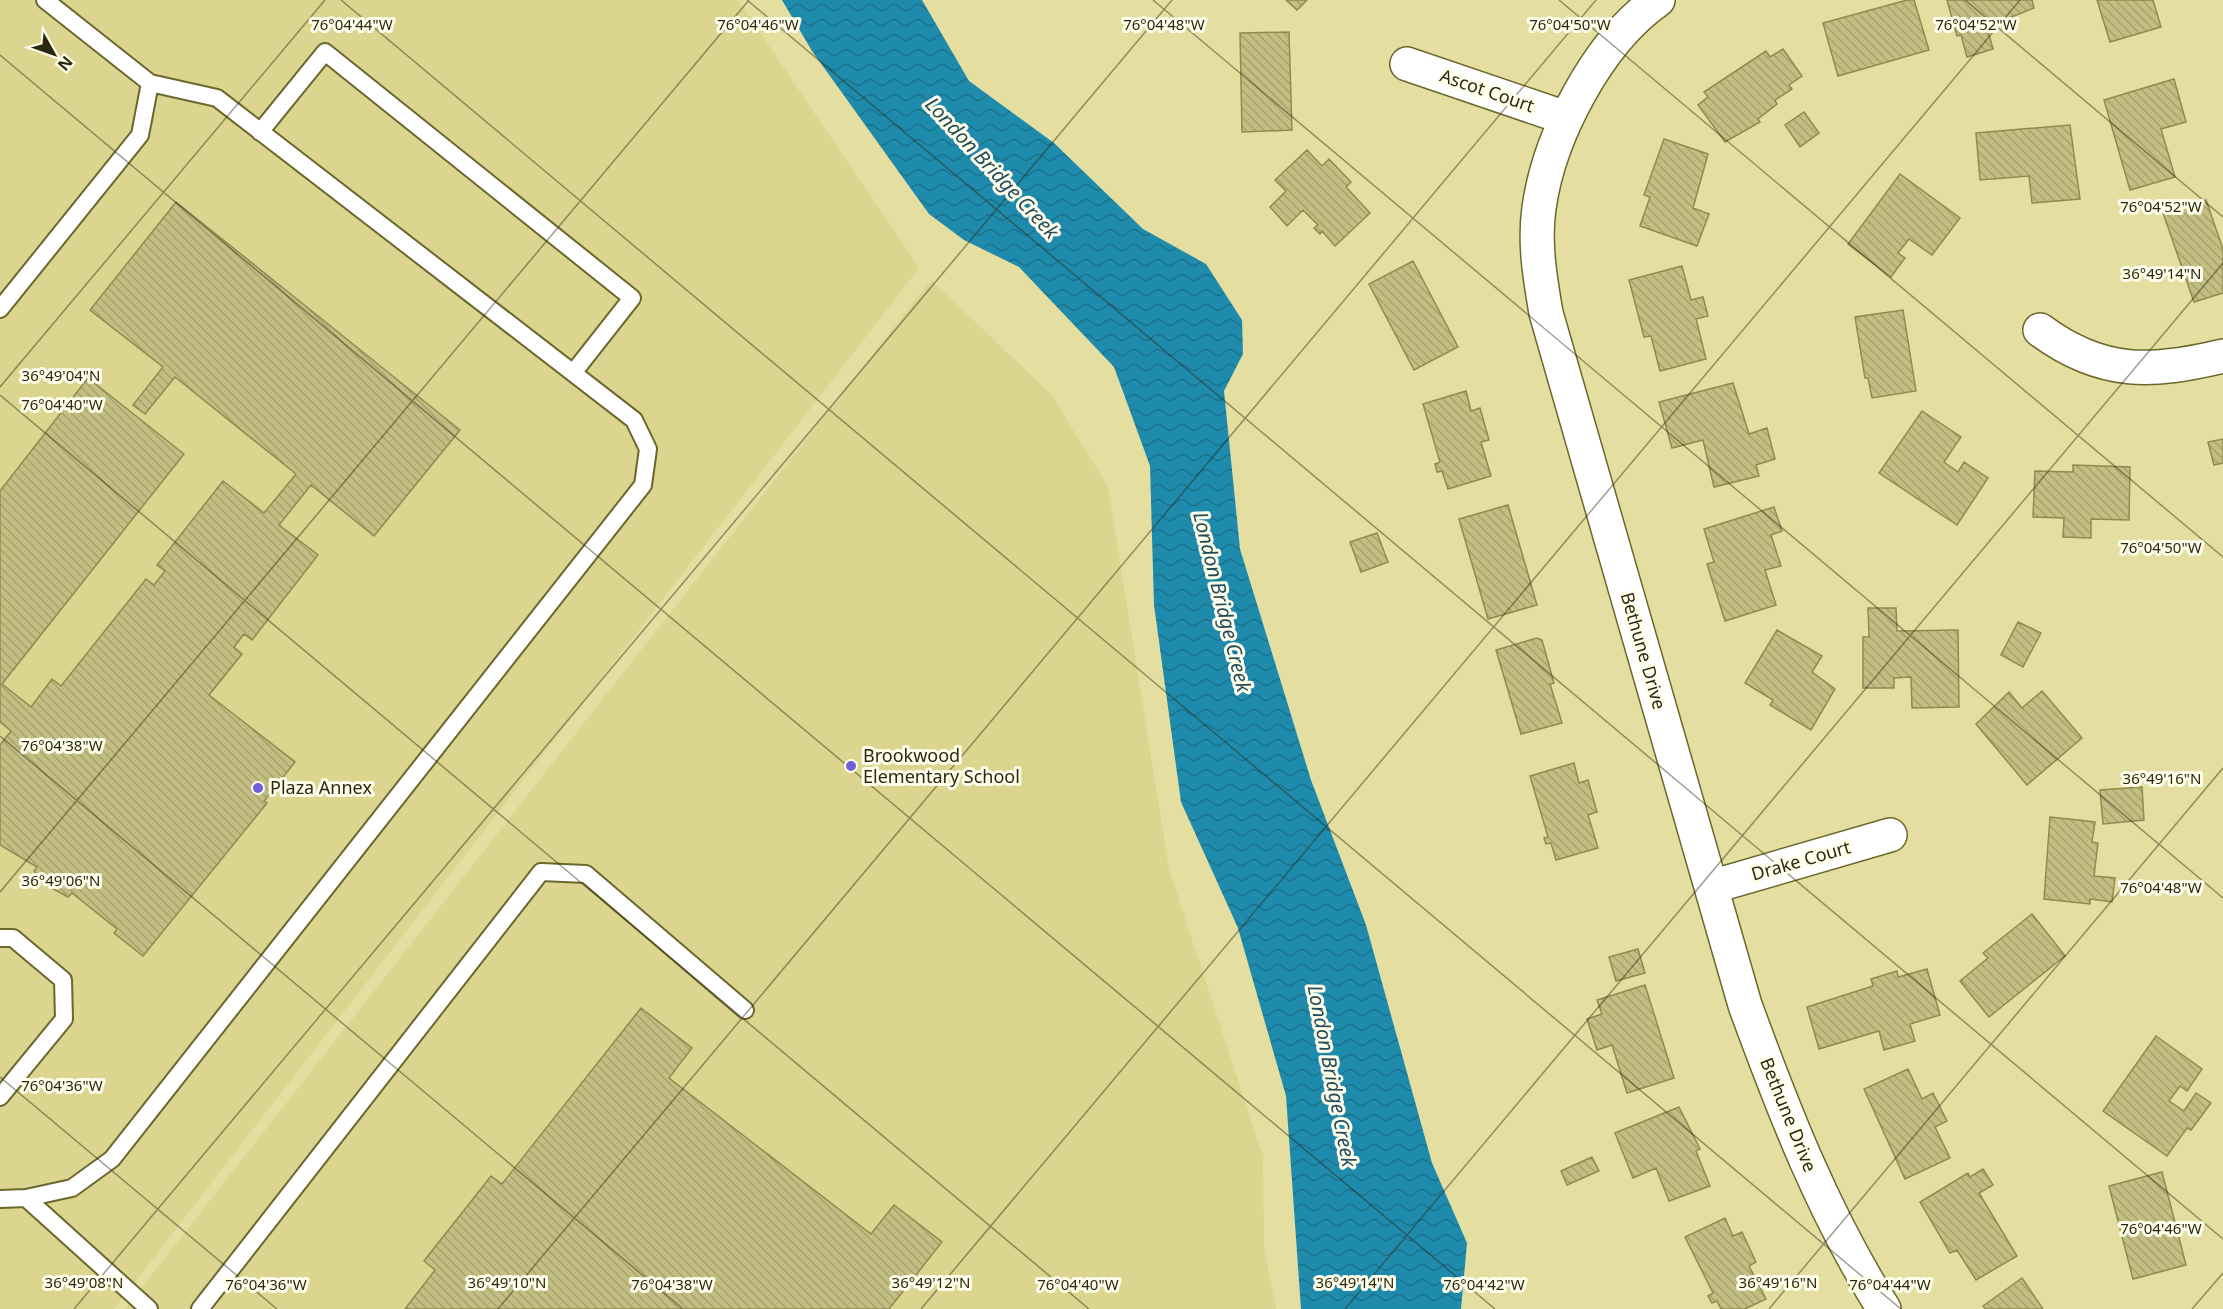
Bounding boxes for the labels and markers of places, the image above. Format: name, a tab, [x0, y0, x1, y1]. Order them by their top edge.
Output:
place label: Brookwood Elementary School	[863, 743, 1020, 788]
marker: Brookwood Elementary School	[844, 759, 858, 773]
place label: Plaza Annex	[270, 775, 372, 799]
marker: Plaza Annex	[251, 781, 265, 795]

